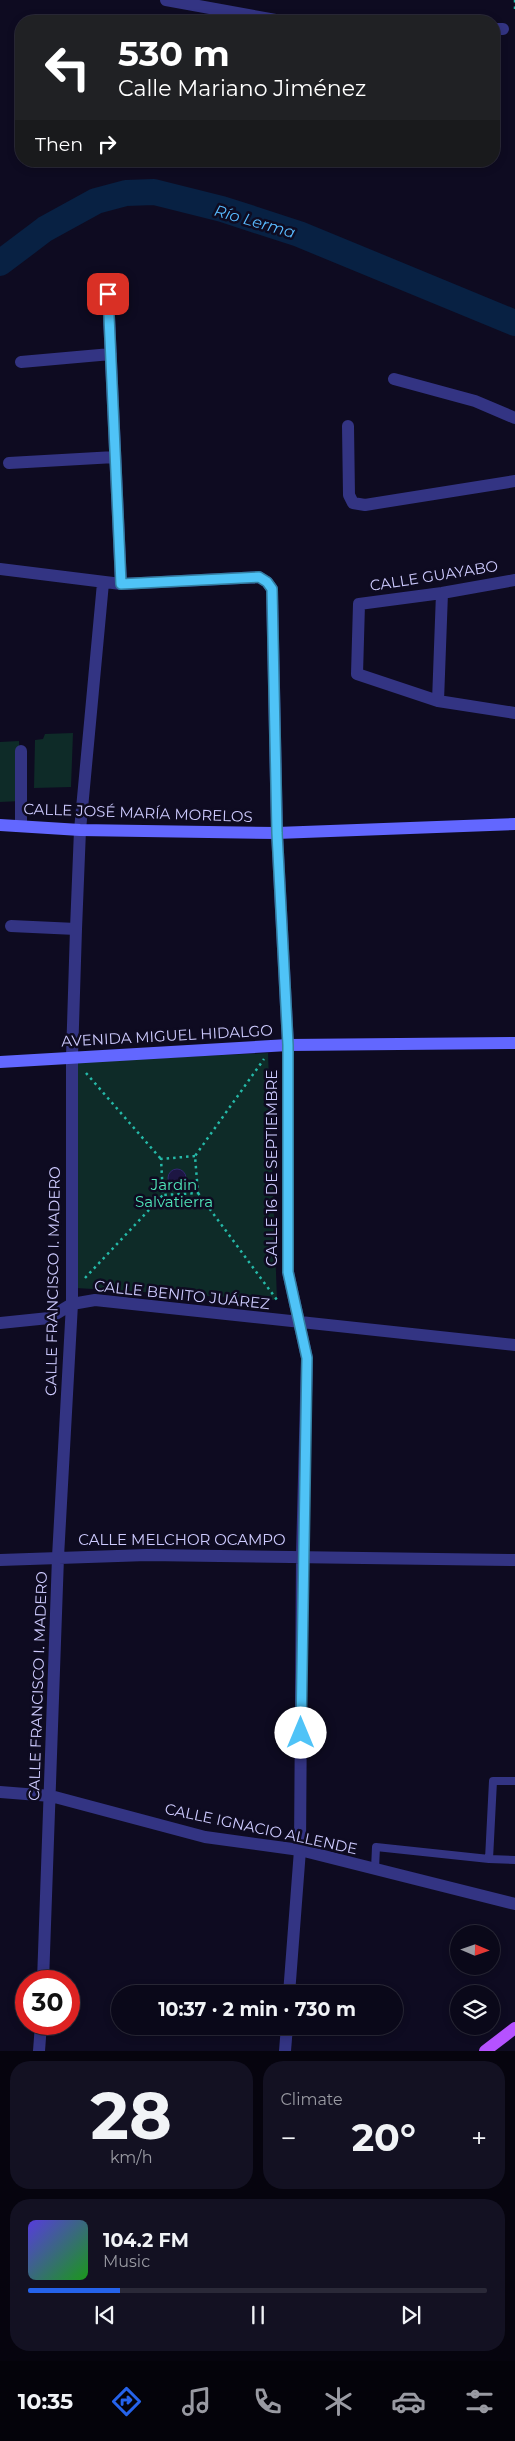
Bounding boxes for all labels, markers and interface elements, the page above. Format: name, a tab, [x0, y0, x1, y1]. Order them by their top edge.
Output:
text: 530 m	[118, 32, 230, 75]
icon: left	[35, 35, 100, 100]
text: Calle Mariano Jiménez	[118, 75, 366, 102]
icon: right	[93, 130, 121, 158]
text: Then	[35, 133, 83, 156]
water label: Río Lerma	[212, 201, 298, 242]
pin	[87, 273, 129, 315]
icon: arrive	[94, 280, 122, 308]
street label: CALLE GUAYABO	[368, 556, 499, 595]
street label: CALLE JOSÉ MARÍA MORELOS	[23, 799, 253, 826]
street label: AVENIDA MIGUEL HIDALGO	[61, 1020, 273, 1051]
street label: CALLE 16 DE SEPTIEMBRE	[262, 1070, 281, 1266]
street label: CALLE FRANCISCO I. MADERO	[41, 1166, 64, 1396]
park label: Jardin Salvatierra	[135, 1175, 213, 1211]
street label: CALLE BENITO JUÁREZ	[93, 1276, 271, 1313]
street label: CALLE MELCHOR OCAMPO	[78, 1530, 286, 1549]
street label: CALLE FRANCISCO I. MADERO	[24, 1571, 51, 1801]
position arrow	[274, 1706, 326, 1758]
street label: CALLE IGNACIO ALLENDE	[163, 1799, 359, 1858]
north arrow	[450, 1925, 500, 1975]
map controls	[450, 1925, 500, 2035]
speed limit sign: 30	[15, 1970, 80, 2035]
button: layers	[450, 1985, 500, 2035]
text: 10:37 · 2 min · 730 m	[158, 1998, 356, 2021]
text: 28	[91, 2076, 172, 2155]
text: Climate	[281, 2090, 343, 2109]
text: 20°	[352, 2114, 416, 2161]
text: −	[281, 2121, 297, 2155]
text: +	[471, 2121, 487, 2155]
text: km/h	[110, 2148, 153, 2167]
text: 104.2 FM	[103, 2229, 189, 2252]
text: Music	[103, 2252, 150, 2271]
icon: previous	[91, 2301, 119, 2329]
icon: pause	[244, 2301, 272, 2329]
icon: next	[397, 2301, 425, 2329]
icon: directions	[109, 2384, 144, 2419]
icon: music	[179, 2384, 214, 2419]
icon: phone	[250, 2384, 285, 2419]
icon: climate	[321, 2384, 356, 2419]
icon: car	[391, 2384, 426, 2419]
icon: filters	[462, 2384, 497, 2419]
text: 10:35	[18, 2388, 73, 2415]

